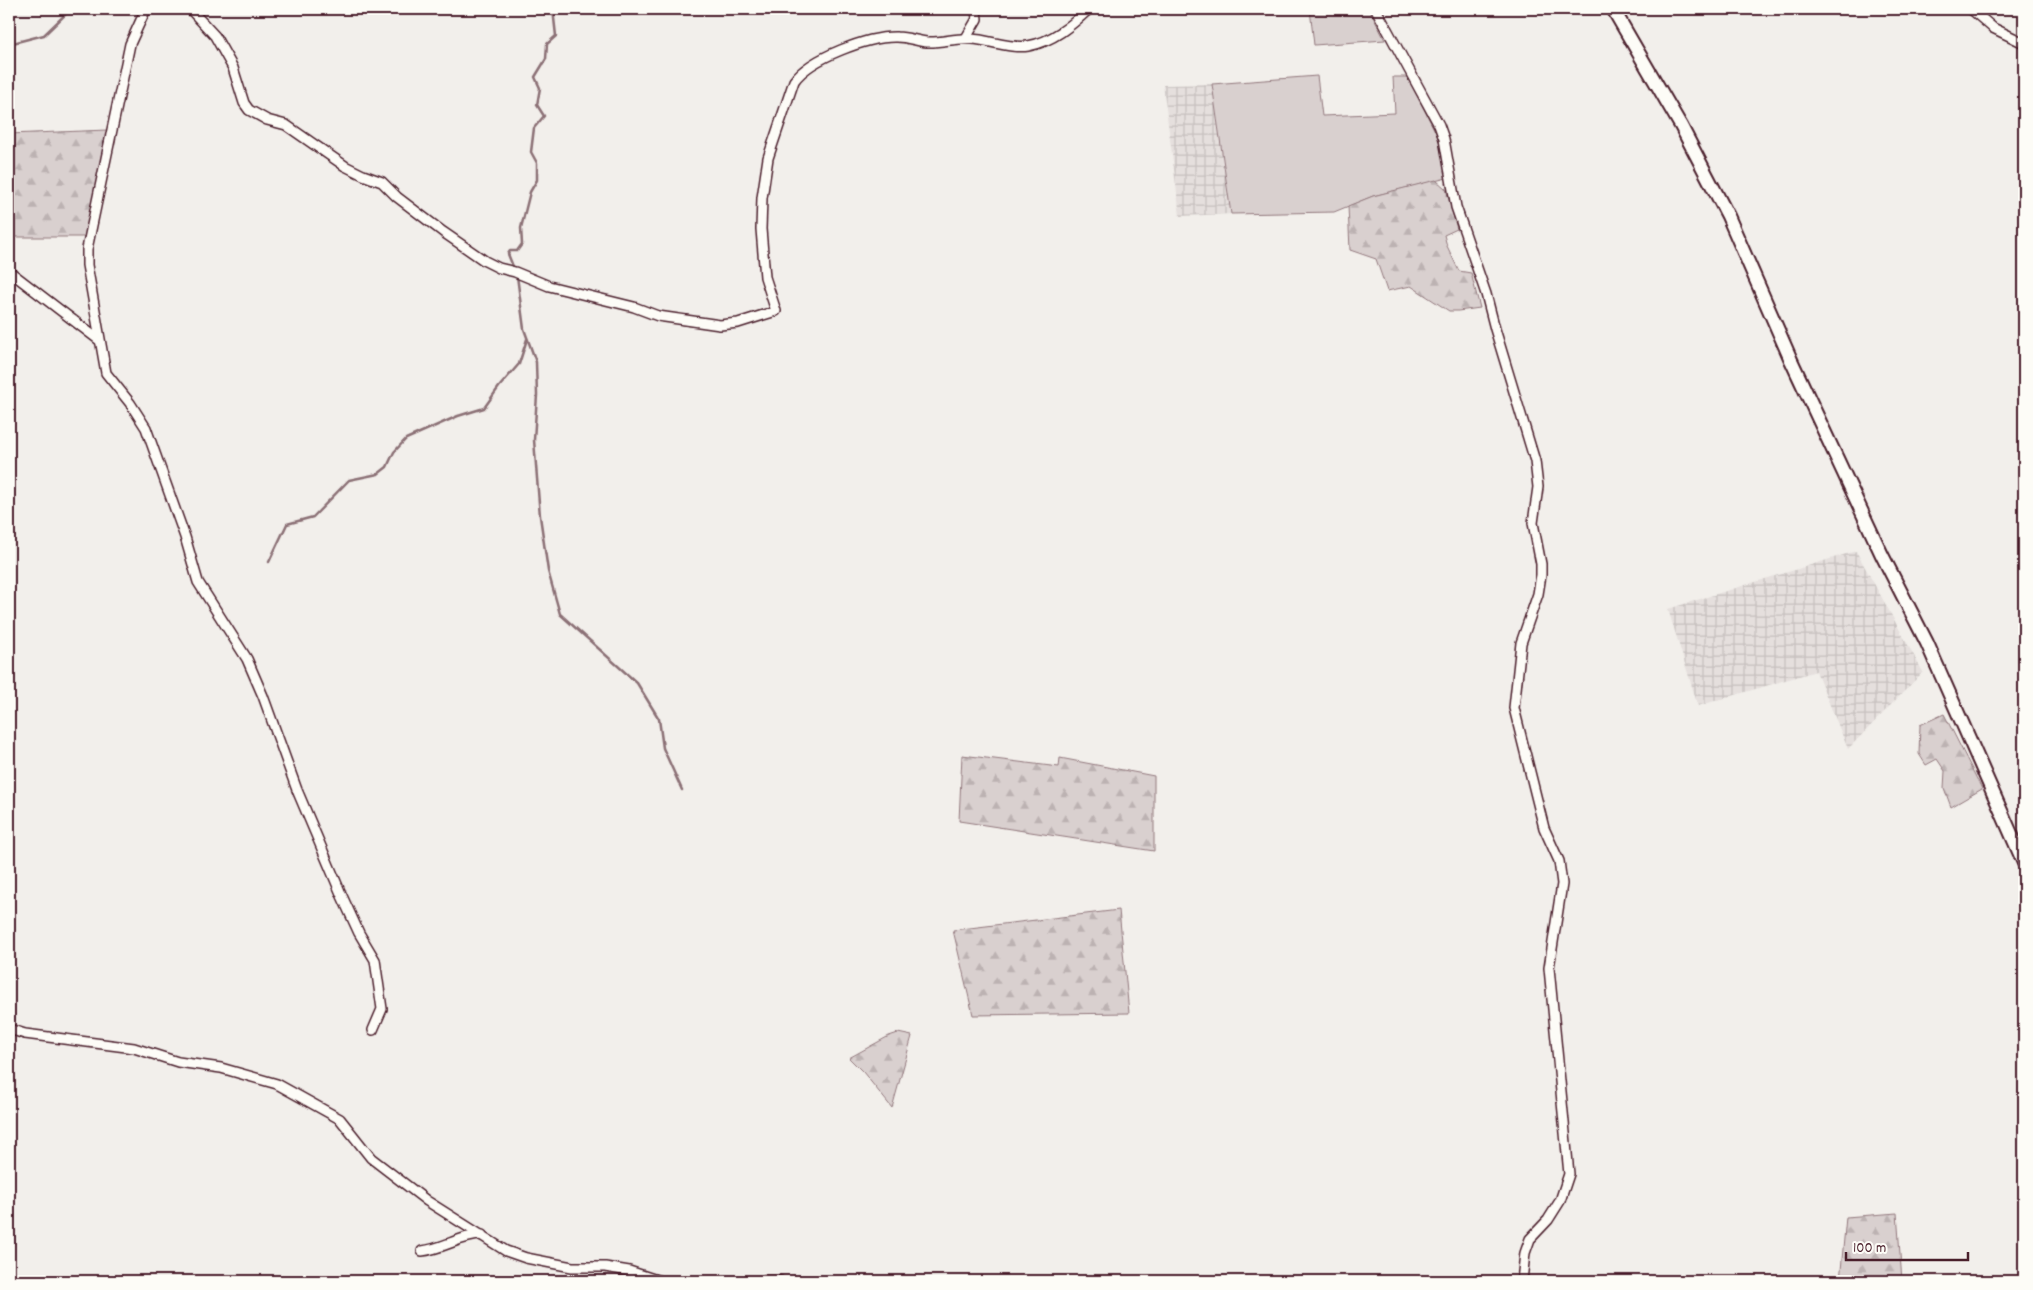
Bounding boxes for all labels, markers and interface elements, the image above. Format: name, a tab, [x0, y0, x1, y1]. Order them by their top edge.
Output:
scale bar	[1846, 1230, 1968, 1262]
text: 100 m	[1853, 1238, 1886, 1260]

